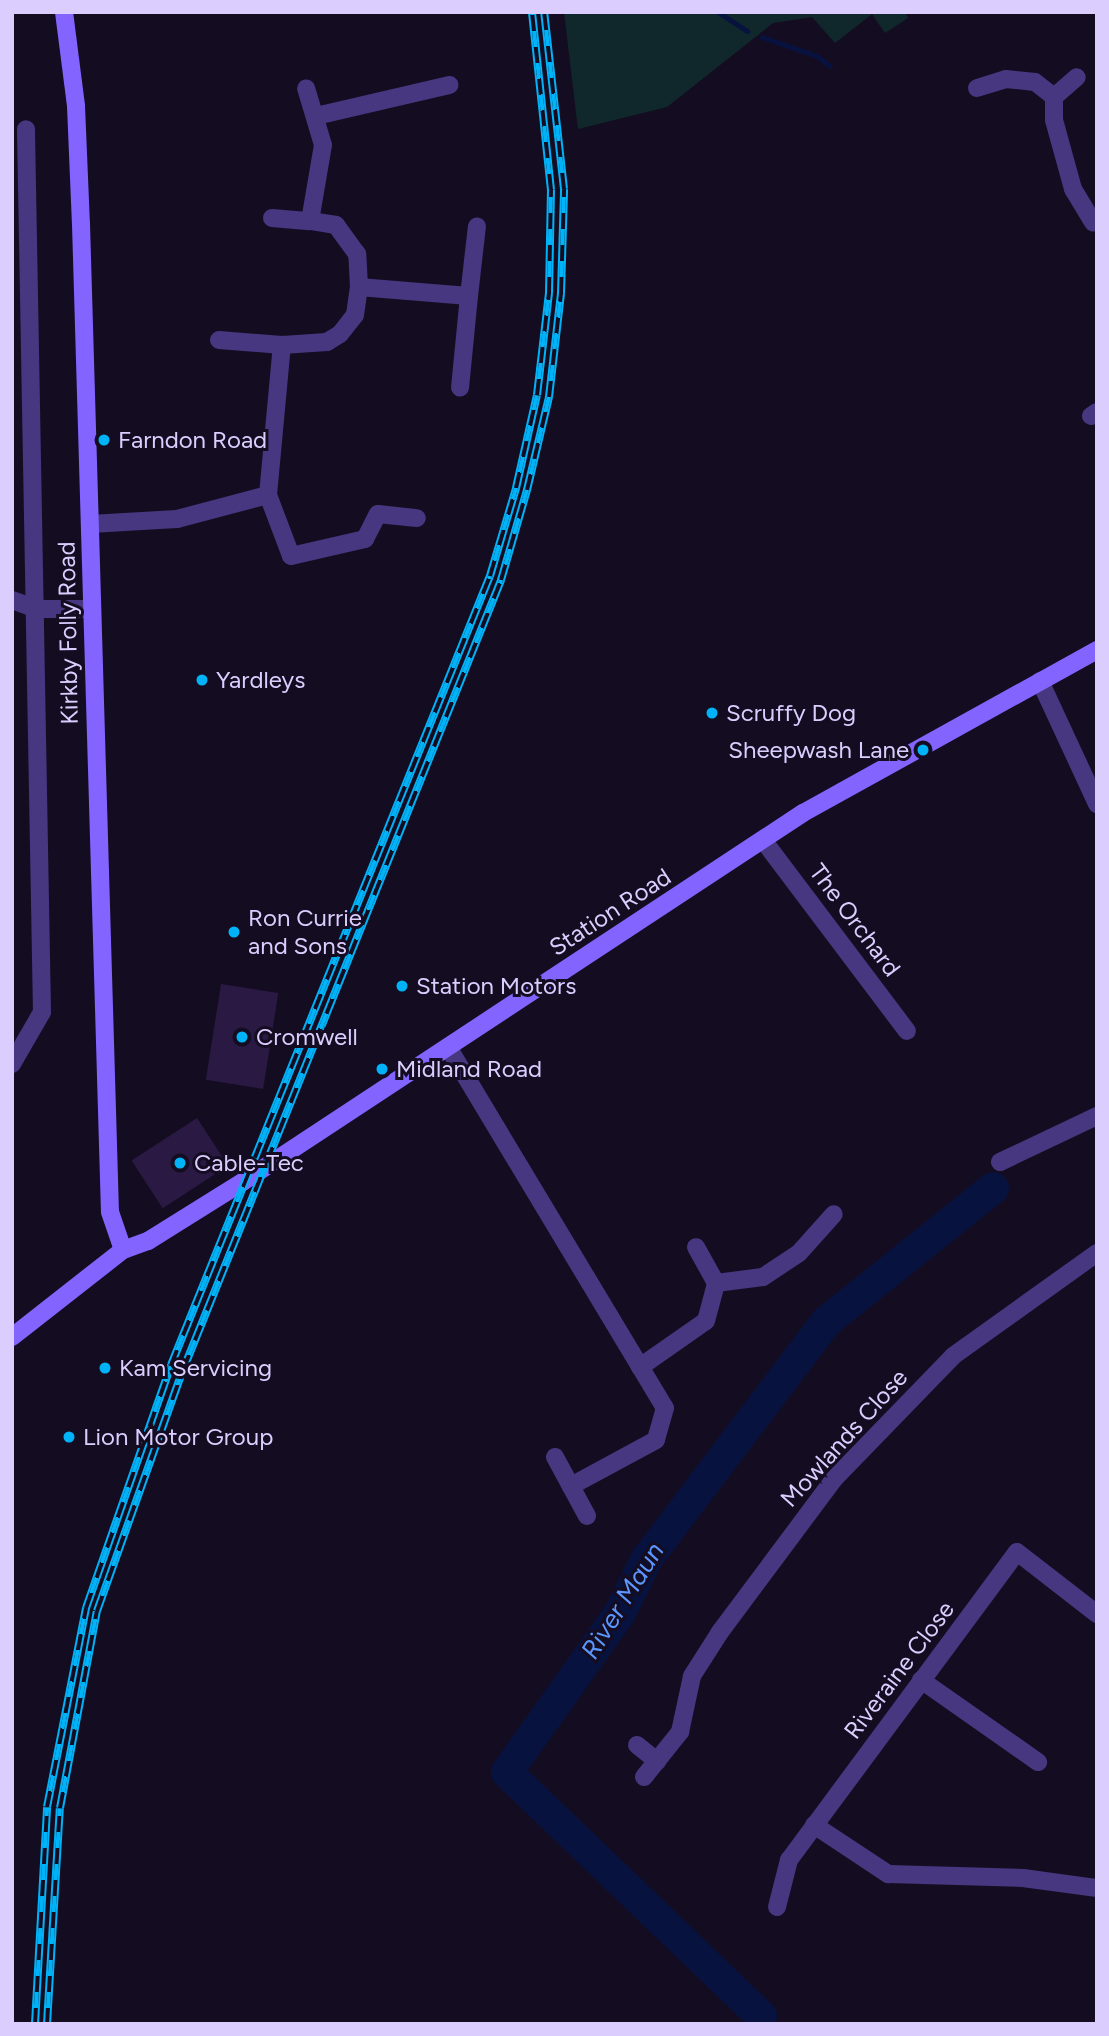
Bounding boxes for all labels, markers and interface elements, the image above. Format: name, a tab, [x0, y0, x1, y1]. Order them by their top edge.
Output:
place label: Farndon Road	[118, 426, 267, 454]
marker: Farndon Road	[96, 432, 112, 448]
street label: Kirkby Folly Road	[52, 541, 84, 725]
place label: Yardleys	[216, 666, 305, 694]
marker: Yardleys	[194, 672, 210, 688]
place label: Scruffy Dog	[726, 699, 856, 727]
marker: Scruffy Dog	[704, 705, 720, 721]
place label: Sheepwash Lane	[728, 736, 909, 764]
marker: Sheepwash Lane	[915, 742, 931, 758]
street label: The Orchard	[803, 858, 907, 982]
street label: Station Road	[544, 862, 676, 962]
place label: Ron Currie and Sons	[248, 904, 362, 960]
marker: Ron Currie and Sons	[226, 924, 242, 940]
place label: Station Motors	[416, 972, 576, 1000]
marker: Station Motors	[394, 978, 410, 994]
place label: Cromwell	[256, 1023, 358, 1051]
marker: Cromwell	[234, 1029, 250, 1045]
place label: Midland Road	[396, 1055, 542, 1083]
marker: Midland Road	[374, 1061, 390, 1077]
place label: Cable-Tec	[194, 1149, 304, 1177]
marker: Cable-Tec	[172, 1155, 188, 1171]
place label: Kam Servicing	[119, 1354, 272, 1382]
marker: Kam Servicing	[97, 1360, 113, 1376]
street label: Mowlands Close	[775, 1363, 913, 1513]
place label: Lion Motor Group	[83, 1423, 273, 1451]
marker: Lion Motor Group	[61, 1429, 77, 1445]
water label: River Maun	[575, 1537, 671, 1665]
street label: Riveraine Close	[838, 1595, 960, 1745]

